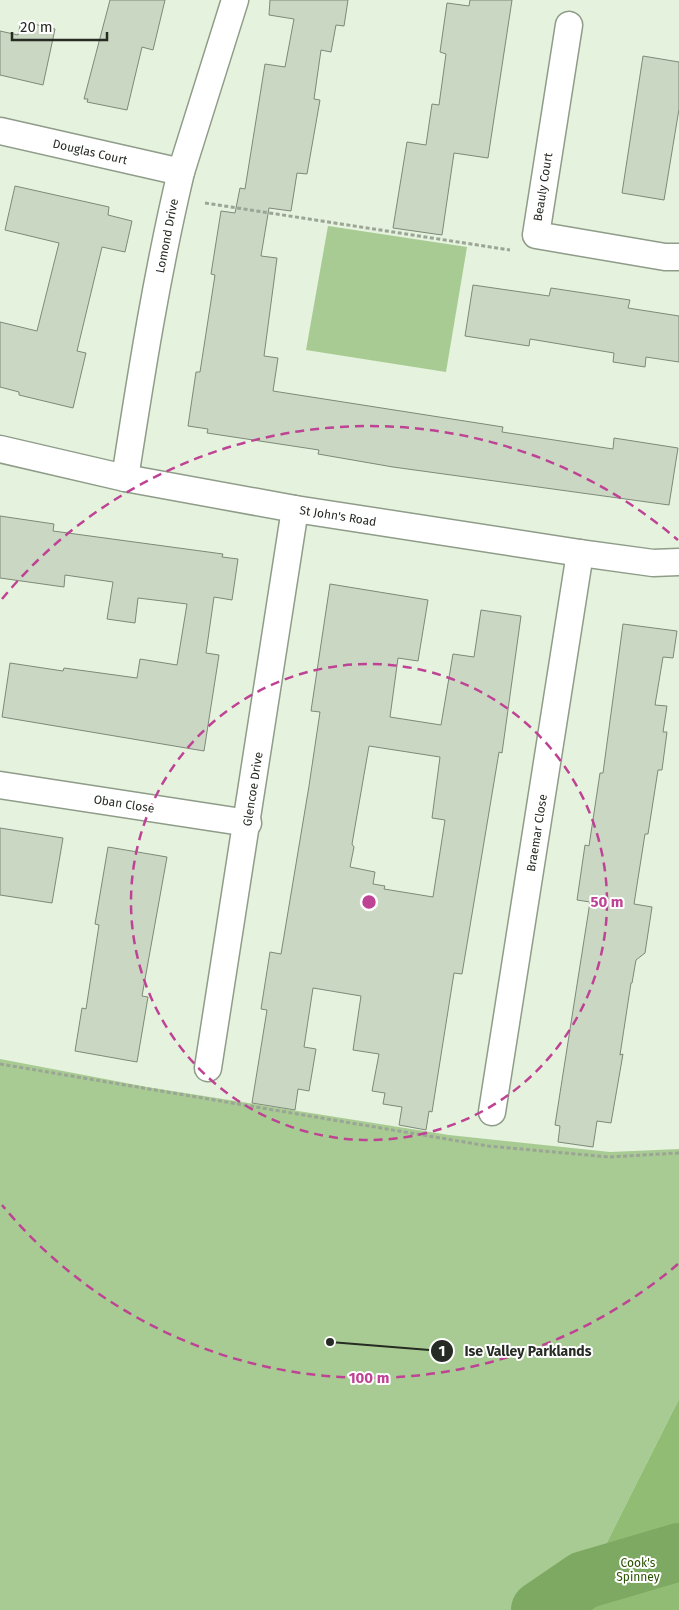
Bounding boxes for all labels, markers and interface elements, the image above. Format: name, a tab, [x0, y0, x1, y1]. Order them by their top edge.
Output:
scale bar	[12, 10, 108, 42]
text: 20 m	[20, 18, 53, 36]
street label: Douglas Court	[51, 137, 129, 168]
street label: Beauly Court	[531, 151, 555, 222]
street label: Lomond Drive	[153, 198, 181, 274]
street label: St John's Road	[299, 503, 377, 529]
street label: Glencoe Drive	[240, 751, 266, 827]
street label: Oban Close	[93, 792, 155, 816]
street label: Braemar Close	[524, 793, 550, 873]
centre of rings	[360, 893, 378, 911]
text: 50 m	[590, 893, 624, 911]
callout: Ise Valley Parklands	[429, 1336, 601, 1365]
text: 1	[439, 1342, 445, 1360]
text: Ise Valley Parklands	[465, 1343, 592, 1360]
text: 100 m	[349, 1369, 389, 1387]
park label: Cook's Spinney	[616, 1556, 660, 1584]

